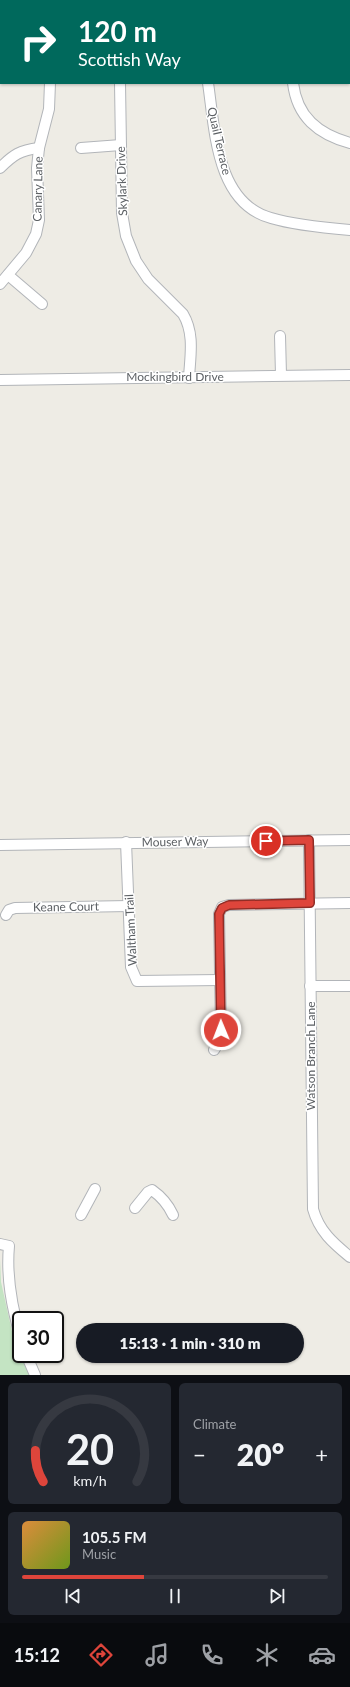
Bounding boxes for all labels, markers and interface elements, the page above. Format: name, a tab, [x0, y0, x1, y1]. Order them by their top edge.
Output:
text: 120 m	[78, 14, 157, 48]
icon: right	[12, 16, 64, 68]
text: Scottish Way	[78, 48, 181, 70]
street label: Quail Terrace	[204, 106, 235, 176]
street label: Skylark Drive	[113, 146, 130, 216]
street label: Canary Lane	[29, 156, 46, 222]
street label: Mockingbird Drive	[126, 369, 224, 384]
pin	[249, 824, 283, 858]
icon: arrive	[255, 830, 277, 852]
street label: Mouser Way	[141, 833, 209, 850]
street label: Waltham Trail	[121, 894, 140, 966]
street label: Keane Court	[33, 898, 100, 915]
street label: Watson Branch Lane	[303, 1002, 318, 1110]
position arrow	[200, 1009, 242, 1051]
speed limit sign: 30	[12, 1311, 64, 1363]
text: 15:13 · 1 min · 310 m	[119, 1334, 261, 1352]
text: Climate	[193, 1416, 236, 1432]
text: 20	[65, 1423, 114, 1473]
text: 20°	[237, 1436, 284, 1472]
text: −	[193, 1441, 206, 1468]
text: +	[315, 1441, 328, 1468]
text: km/h	[73, 1471, 106, 1488]
text: 105.5 FM	[82, 1528, 147, 1546]
text: Music	[82, 1546, 116, 1562]
icon: previous	[62, 1585, 84, 1607]
icon: pause	[164, 1585, 186, 1607]
icon: next	[266, 1585, 288, 1607]
icon: directions	[87, 1641, 115, 1669]
icon: music	[143, 1641, 171, 1669]
icon: phone	[198, 1641, 226, 1669]
icon: climate	[253, 1641, 281, 1669]
icon: car	[308, 1641, 336, 1669]
text: 15:12	[14, 1644, 60, 1666]

